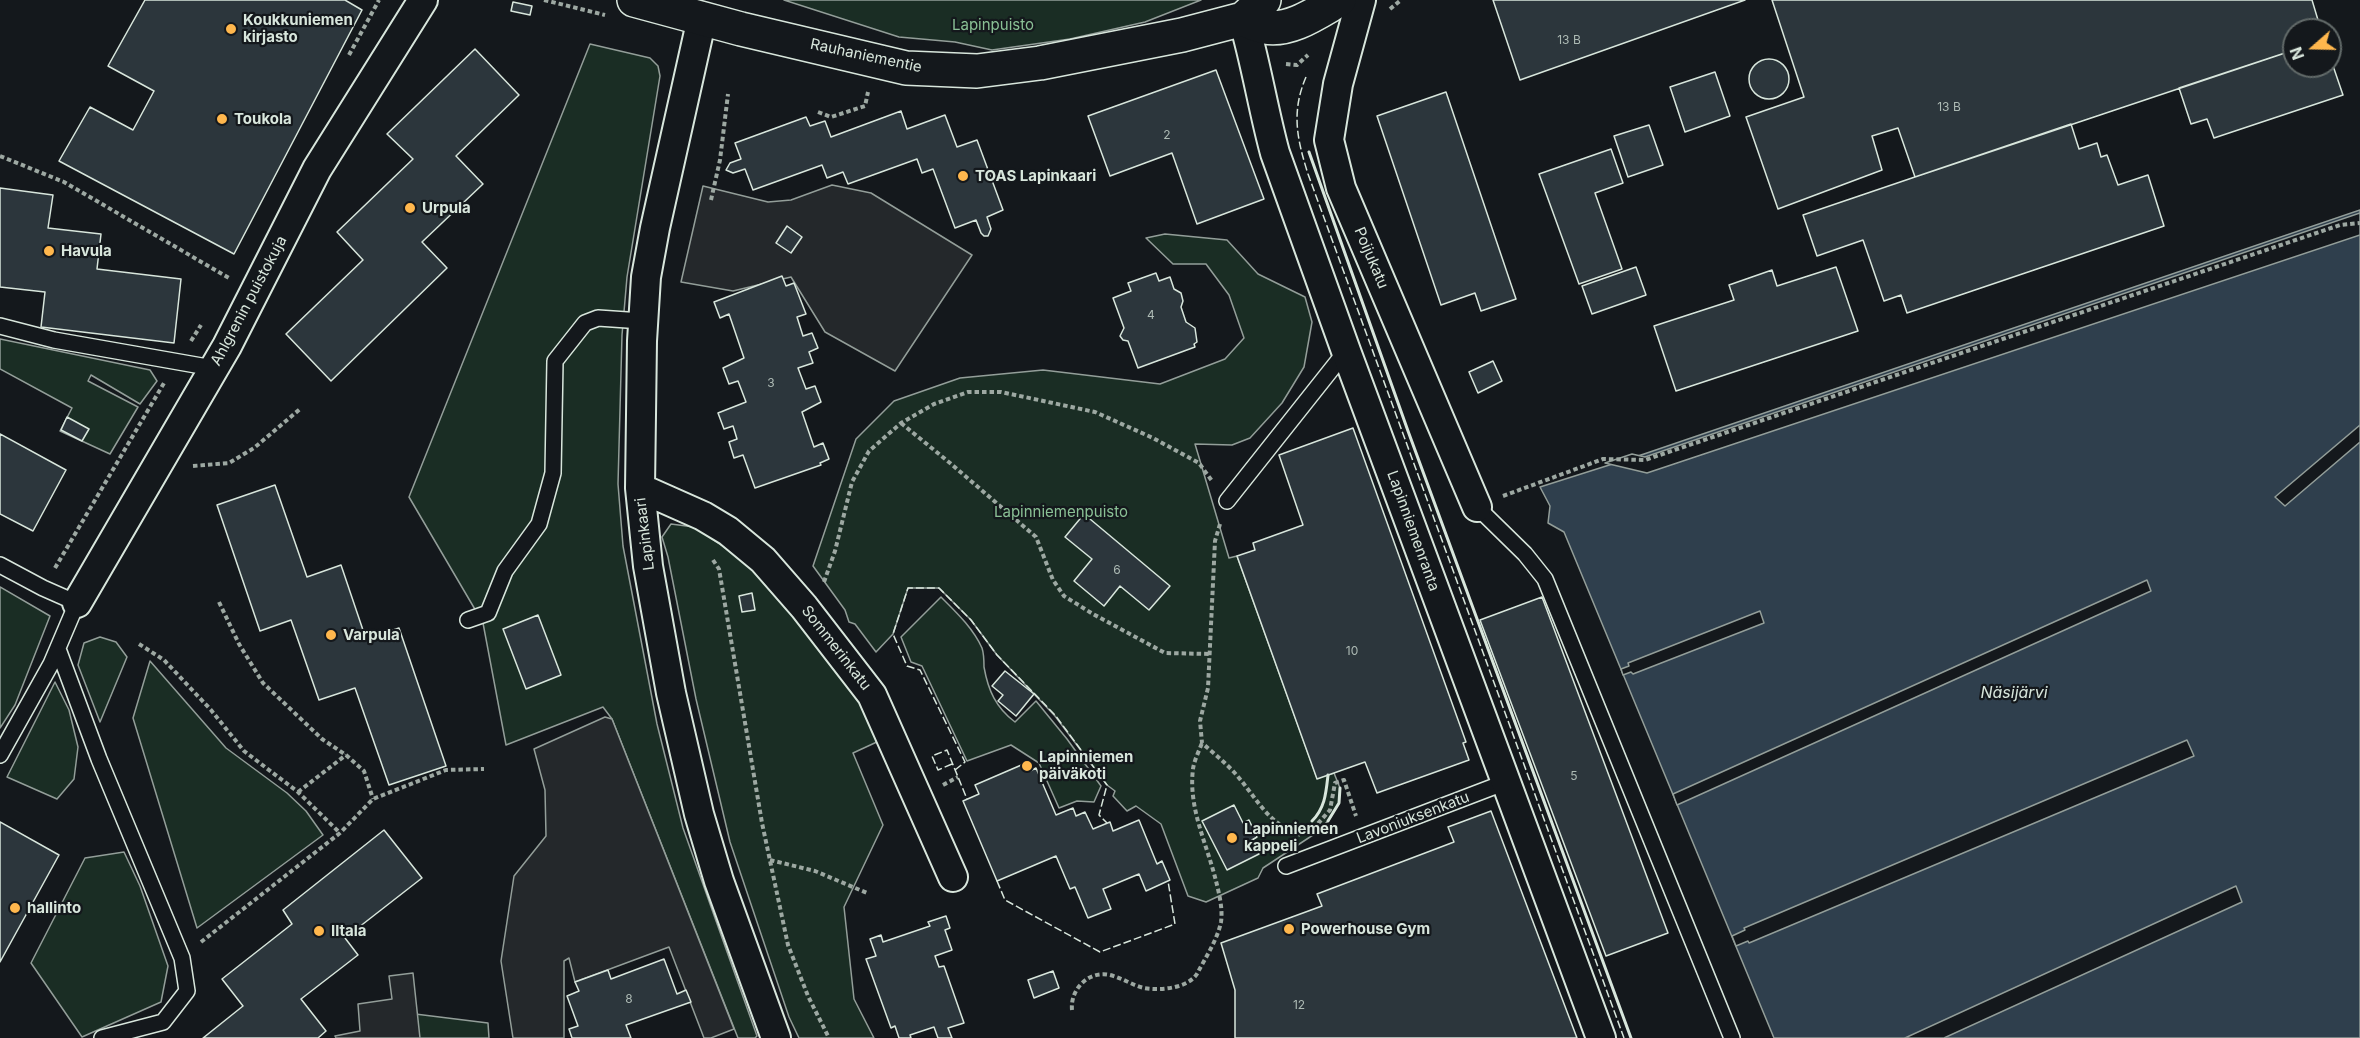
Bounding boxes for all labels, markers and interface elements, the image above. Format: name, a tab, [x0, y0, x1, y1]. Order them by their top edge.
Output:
place label: Koukkuniemen kirjasto	[243, 11, 353, 46]
park label: Lapinpuisto	[952, 16, 1034, 34]
north arrow	[2282, 18, 2342, 78]
marker: Koukkuniemen kirjasto	[224, 22, 238, 36]
house number: 13 B	[1557, 33, 1581, 47]
street label: Rauhaniementie	[809, 35, 923, 77]
text: N	[2285, 44, 2308, 63]
house number: 13 B	[1937, 100, 1961, 114]
place label: Toukola	[234, 110, 292, 128]
marker: Toukola	[215, 112, 229, 126]
house number: 2	[1163, 128, 1171, 142]
place label: TOAS Lapinkaari	[975, 167, 1096, 185]
marker: TOAS Lapinkaari	[956, 169, 970, 183]
place label: Urpula	[422, 199, 471, 217]
marker: Urpula	[403, 201, 417, 215]
street label: Poijukatu	[1350, 225, 1392, 291]
street label: Ahlgrenin puistokuja	[207, 233, 291, 369]
place label: Havula	[61, 242, 112, 260]
marker: Havula	[42, 244, 56, 258]
house number: 4	[1147, 308, 1155, 322]
house number: 3	[767, 376, 775, 390]
street label: Lapinniemenranta	[1383, 468, 1443, 594]
street label: Lapinkaari	[632, 497, 658, 571]
park label: Lapinniemenpuisto	[994, 503, 1128, 521]
house number: 6	[1113, 563, 1121, 577]
street label: Sommerinkatu	[797, 602, 875, 694]
place label: Varpula	[343, 626, 400, 644]
marker: Varpula	[324, 628, 338, 642]
house number: 10	[1346, 644, 1358, 658]
water label: Näsijärvi	[1980, 683, 2048, 703]
place label: Lapinniemen päiväkoti	[1039, 748, 1133, 783]
marker: Lapinniemen päiväkoti	[1020, 759, 1034, 773]
house number: 5	[1570, 769, 1578, 783]
street label: Lavoniuksenkatu	[1354, 788, 1472, 848]
place label: Lapinniemen kappeli	[1244, 820, 1338, 855]
marker: Lapinniemen kappeli	[1225, 831, 1239, 845]
place label: hallinto	[27, 899, 81, 917]
marker: hallinto	[8, 901, 22, 915]
place label: Powerhouse Gym	[1301, 920, 1430, 938]
place label: Iltala	[331, 922, 367, 940]
marker: Powerhouse Gym	[1282, 922, 1296, 936]
marker: Iltala	[312, 924, 326, 938]
house number: 8	[625, 992, 633, 1006]
house number: 12	[1293, 998, 1305, 1012]

